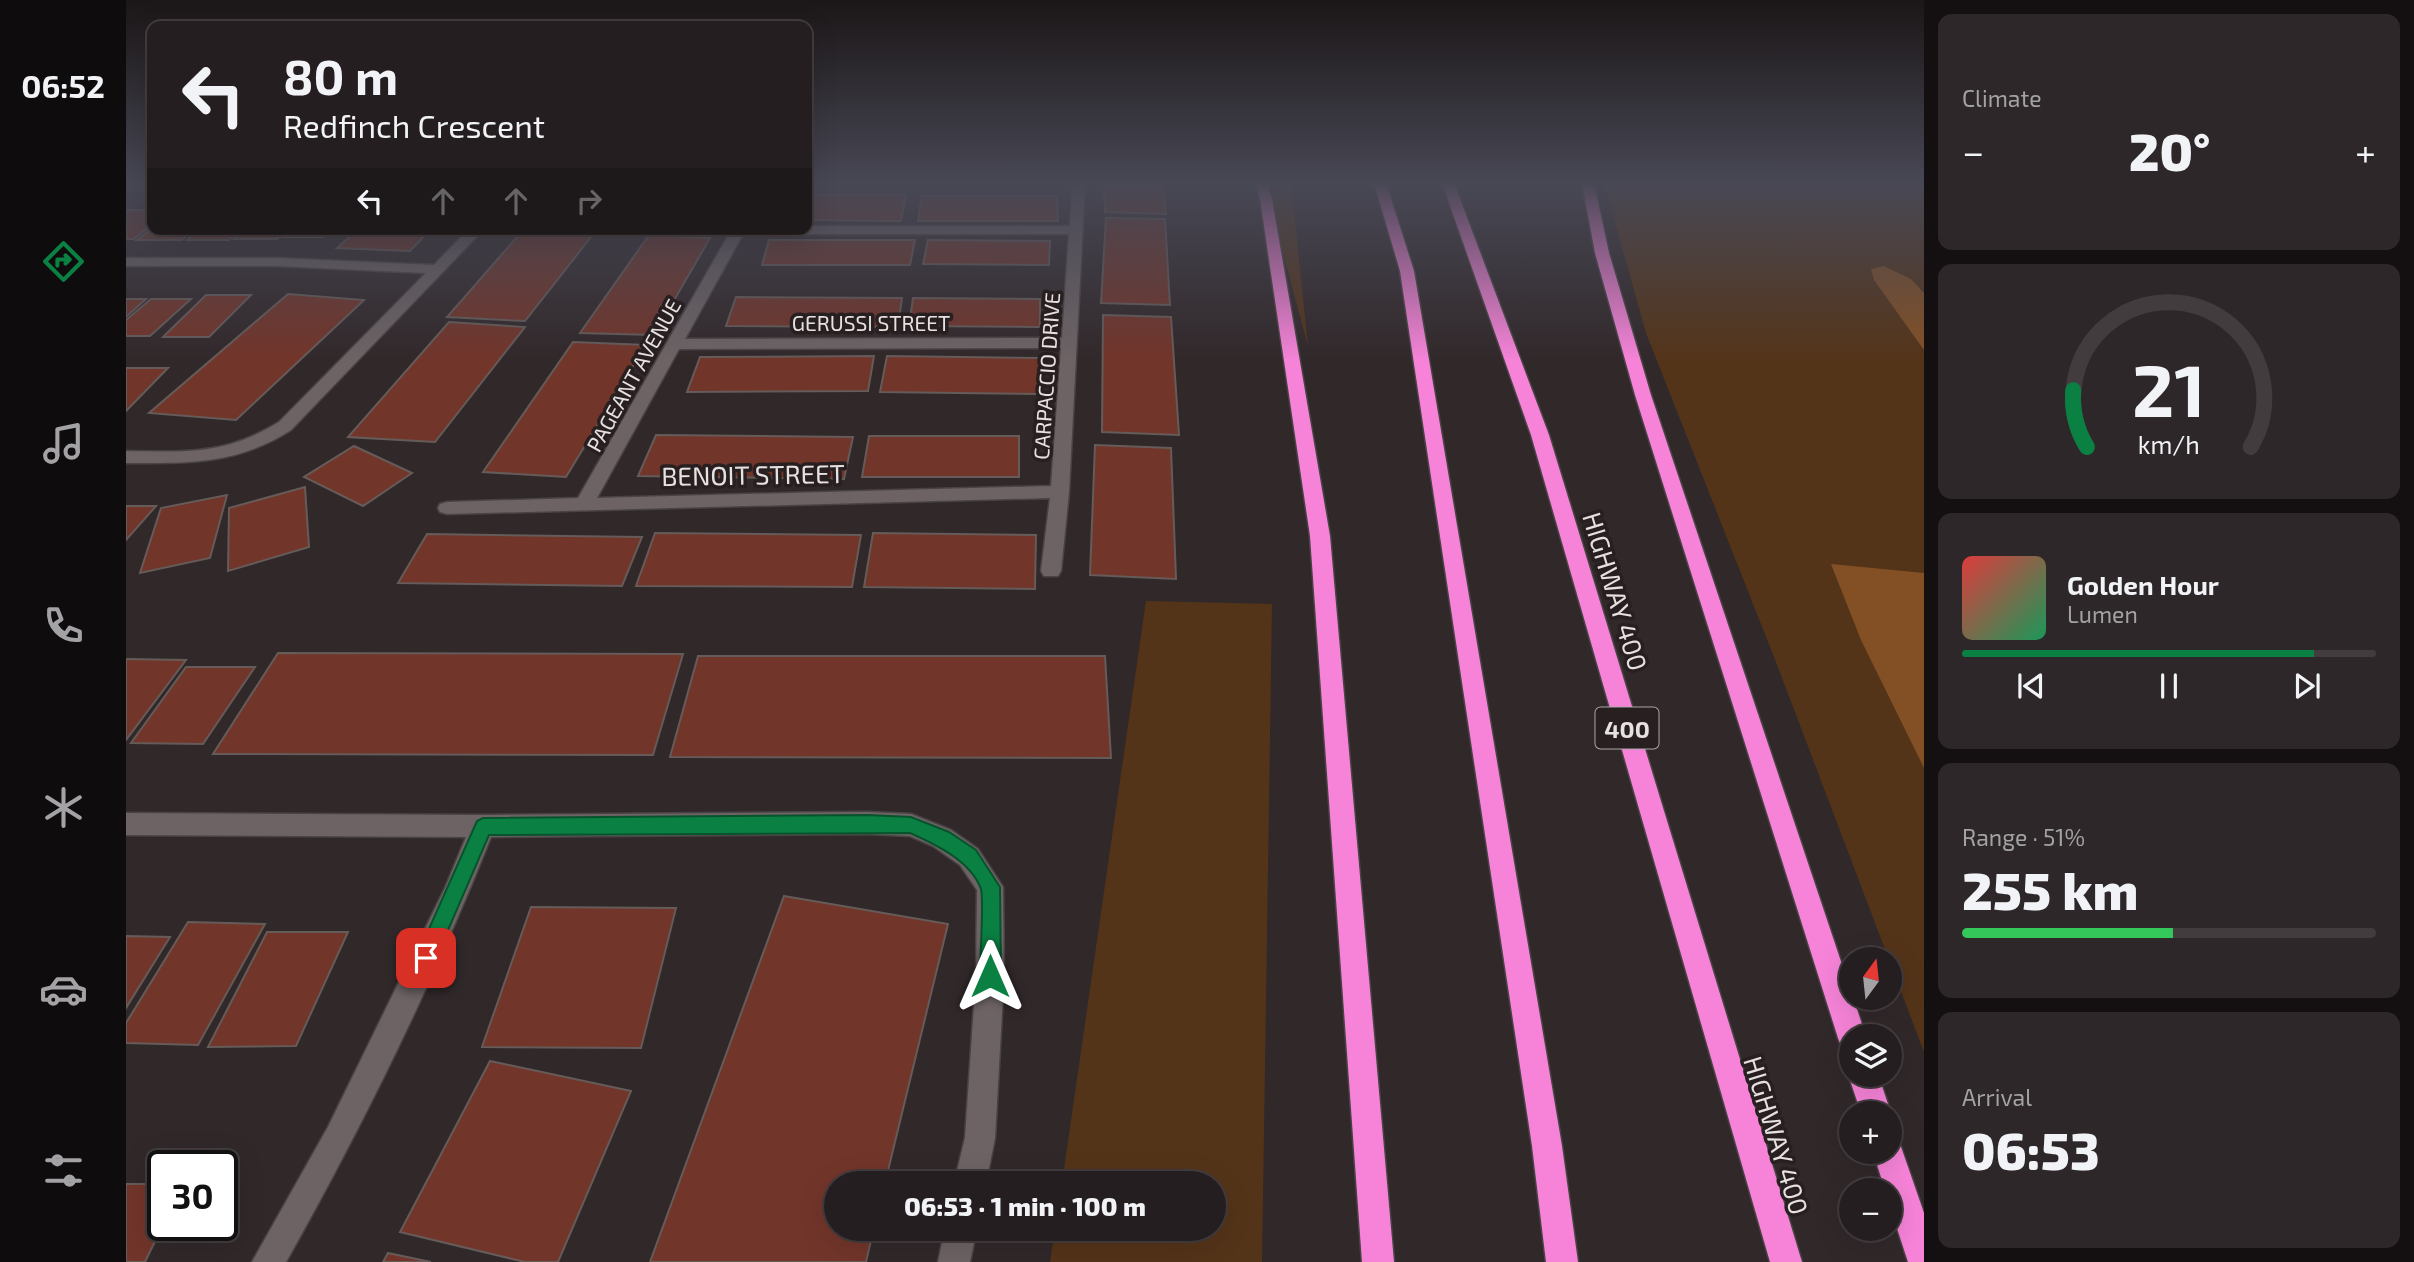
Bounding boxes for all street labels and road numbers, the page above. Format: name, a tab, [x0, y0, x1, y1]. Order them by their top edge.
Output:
street label: CARPACCIO DRIVE	[1028, 292, 1064, 460]
street label: PAGEANT AVENUE	[581, 294, 685, 456]
street label: GERUSSI STREET	[792, 310, 950, 335]
street label: BENOIT STREET	[661, 457, 845, 491]
street label: HIGHWAY 400	[1577, 508, 1655, 674]
road number: 400	[1596, 708, 1658, 748]
street label: HIGHWAY 400	[1738, 1052, 1816, 1218]

